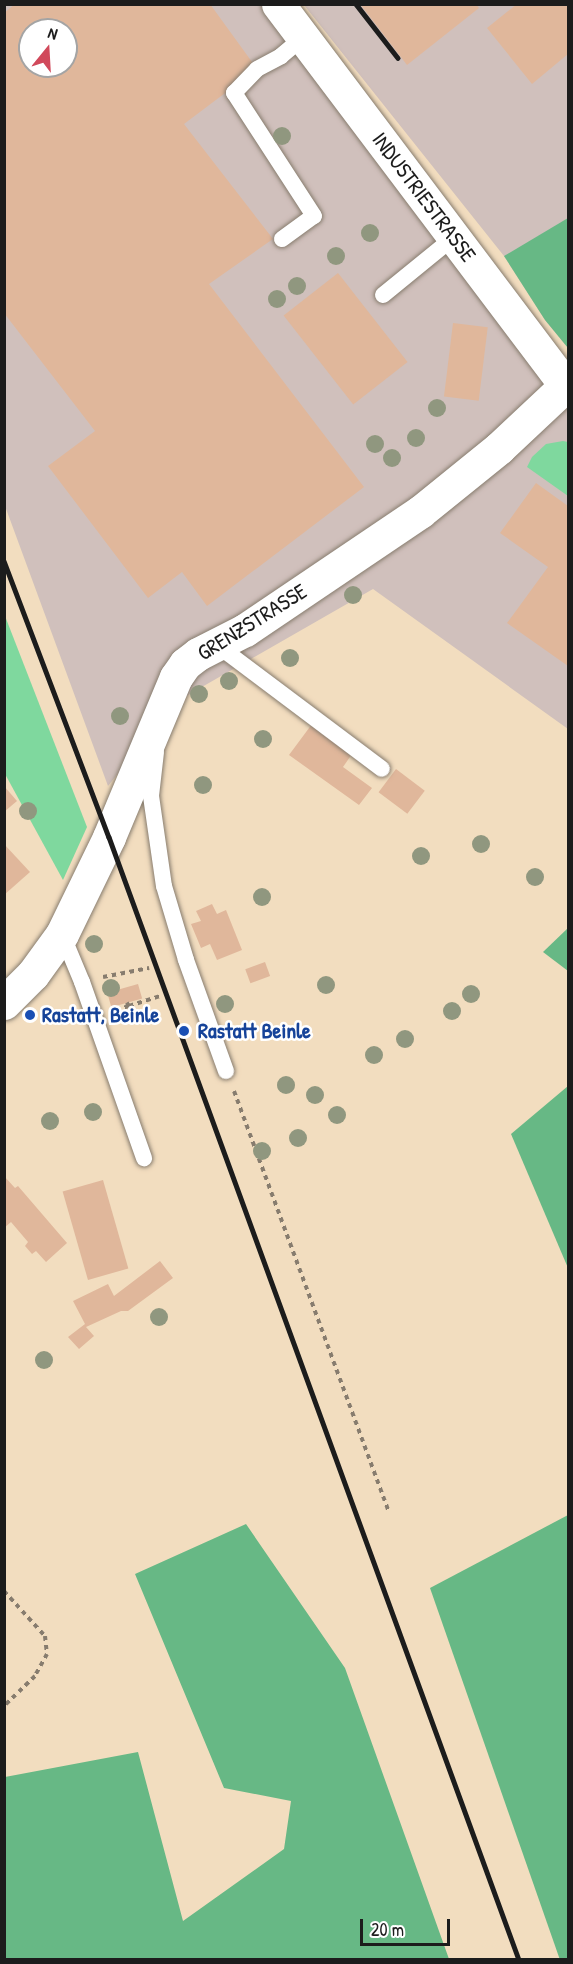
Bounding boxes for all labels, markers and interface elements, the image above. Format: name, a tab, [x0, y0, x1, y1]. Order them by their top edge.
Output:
north arrow	[18, 18, 78, 78]
text: N	[45, 21, 60, 45]
street label: INDUSTRIESTRASSE	[367, 127, 481, 267]
street label: GRENZSTRASSE	[192, 578, 312, 666]
place label: Rastatt, Beinle	[42, 1002, 159, 1028]
marker: Rastatt, Beinle	[23, 1008, 37, 1022]
place label: Rastatt Beinle	[198, 1018, 311, 1044]
marker: Rastatt Beinle	[175, 1022, 193, 1040]
scale bar	[363, 1907, 453, 1945]
text: 20 m	[371, 1917, 404, 1942]

